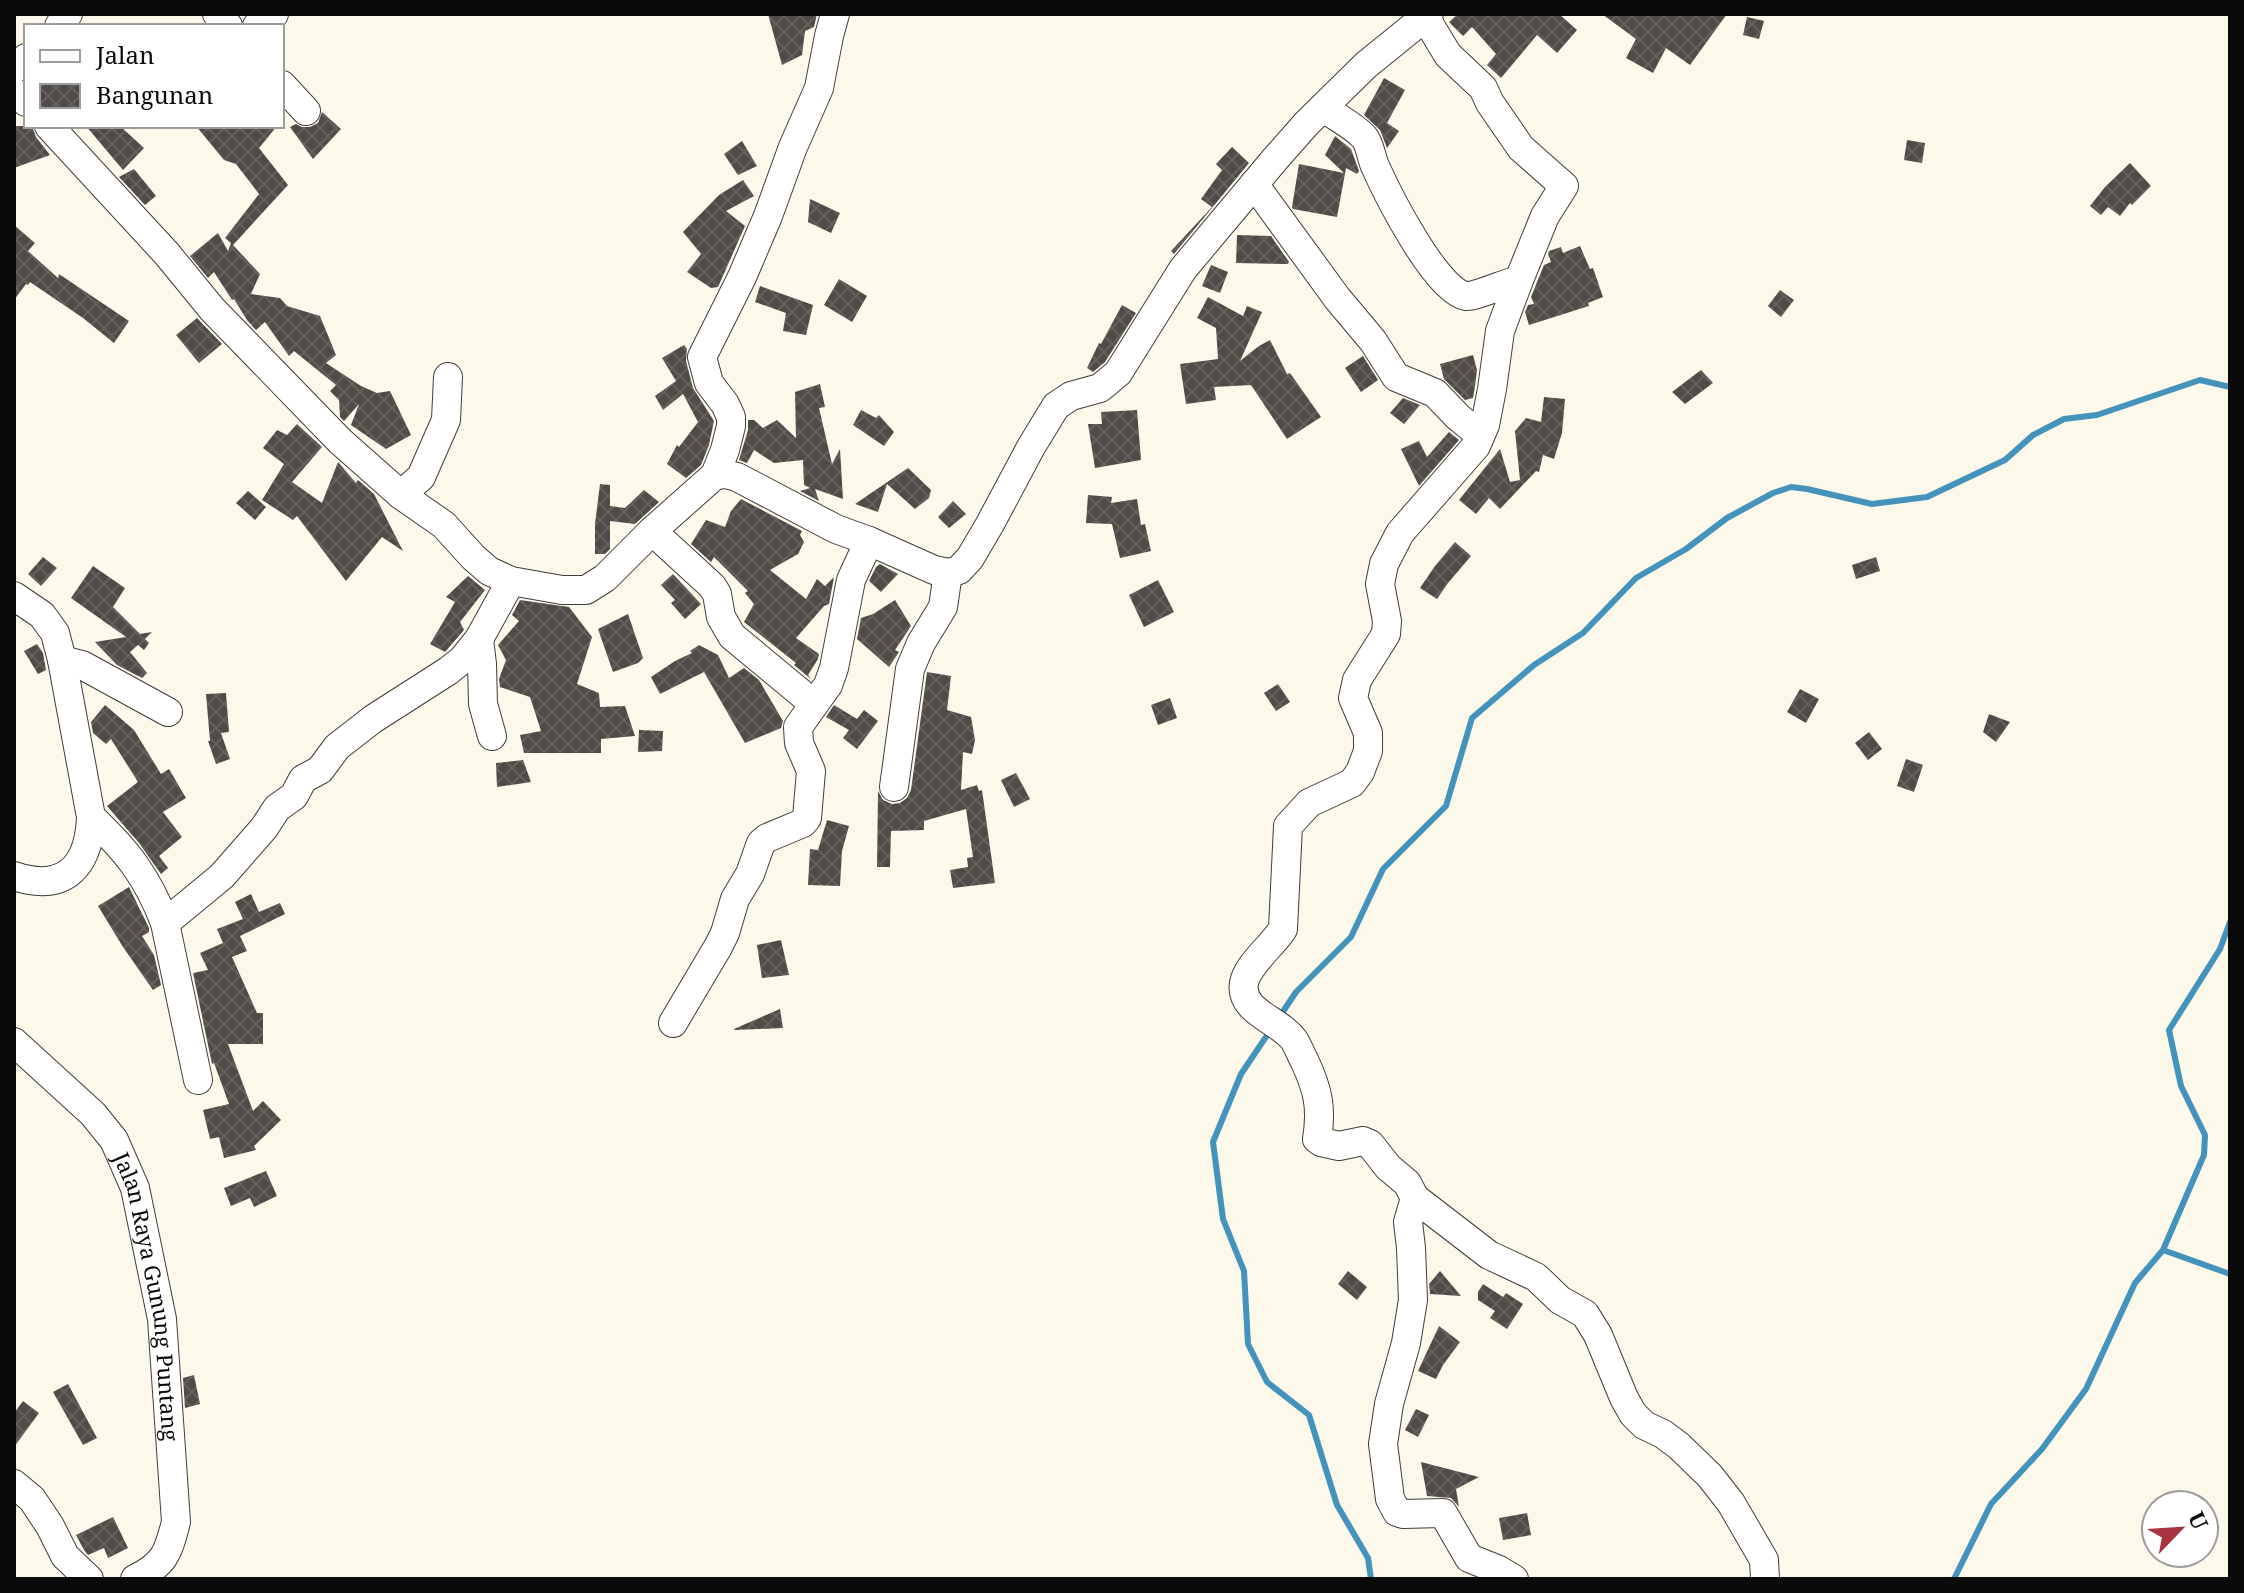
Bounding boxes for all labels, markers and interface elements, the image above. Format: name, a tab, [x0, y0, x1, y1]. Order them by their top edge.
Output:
legend	[24, 24, 284, 128]
text: Jalan	[95, 38, 155, 71]
text: Bangunan	[96, 78, 213, 111]
street label: Jalan Raya Gunung Puntang	[107, 1146, 186, 1442]
north arrow	[2140, 1489, 2220, 1569]
text: U	[2182, 1506, 2216, 1534]

